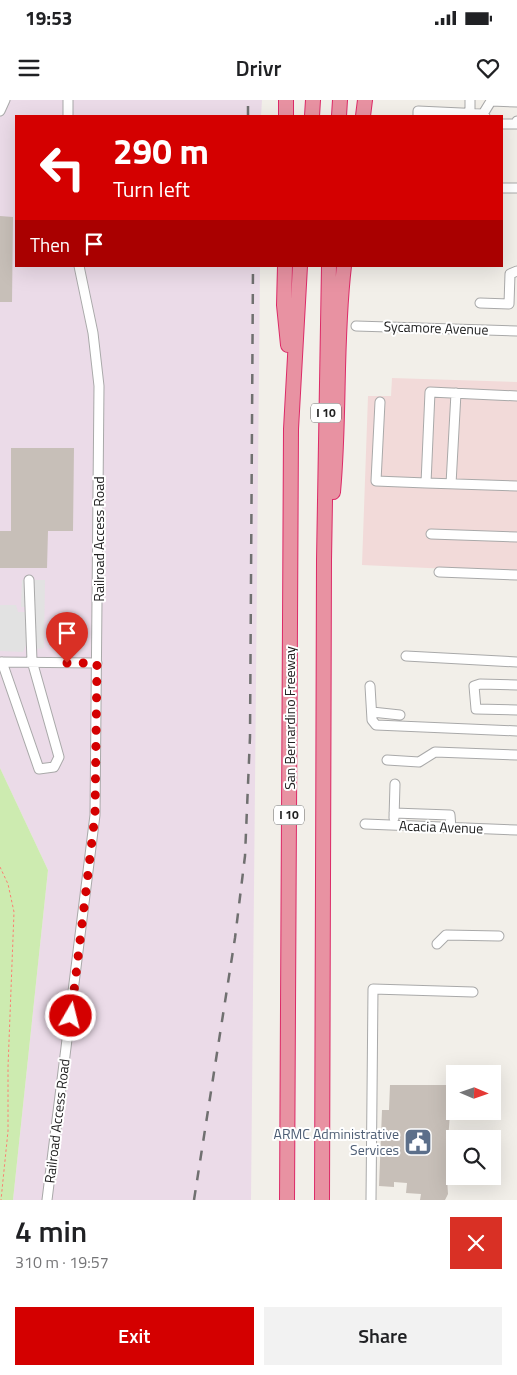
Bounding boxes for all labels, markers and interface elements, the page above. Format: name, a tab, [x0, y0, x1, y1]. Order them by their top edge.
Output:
text: 19:53	[25, 3, 72, 32]
text: Drivr	[235, 51, 282, 85]
icon: menu	[15, 54, 43, 82]
icon: heart	[474, 54, 502, 82]
text: 290 m	[113, 124, 209, 178]
icon: left	[30, 135, 95, 200]
text: Turn left	[113, 172, 190, 206]
text: Then	[30, 230, 70, 259]
icon: arrive	[80, 230, 108, 258]
street label: Sycamore Avenue	[383, 315, 489, 340]
road number: I 10	[311, 404, 341, 422]
street label: Railroad Access Road	[88, 476, 109, 602]
pin	[46, 612, 88, 663]
icon: arrive	[53, 619, 81, 647]
street label: San Bernardino Freeway	[279, 646, 300, 790]
road number: I 10	[274, 806, 304, 824]
street label: Acacia Avenue	[398, 815, 484, 838]
position arrow	[44, 989, 96, 1041]
street label: Railroad Access Road	[38, 1057, 75, 1184]
north arrow	[446, 1065, 501, 1120]
map controls	[446, 1065, 501, 1185]
place label: ARMC Administrative Services	[274, 1123, 399, 1160]
public building icon: ARMC Administrative Services	[403, 1127, 433, 1157]
button: search	[446, 1130, 501, 1185]
text: 4 min	[15, 1208, 87, 1254]
button: close	[450, 1217, 502, 1269]
text: 310 m · 19:57	[15, 1250, 109, 1274]
button: Exit	[15, 1307, 254, 1365]
button: Share	[264, 1307, 502, 1365]

